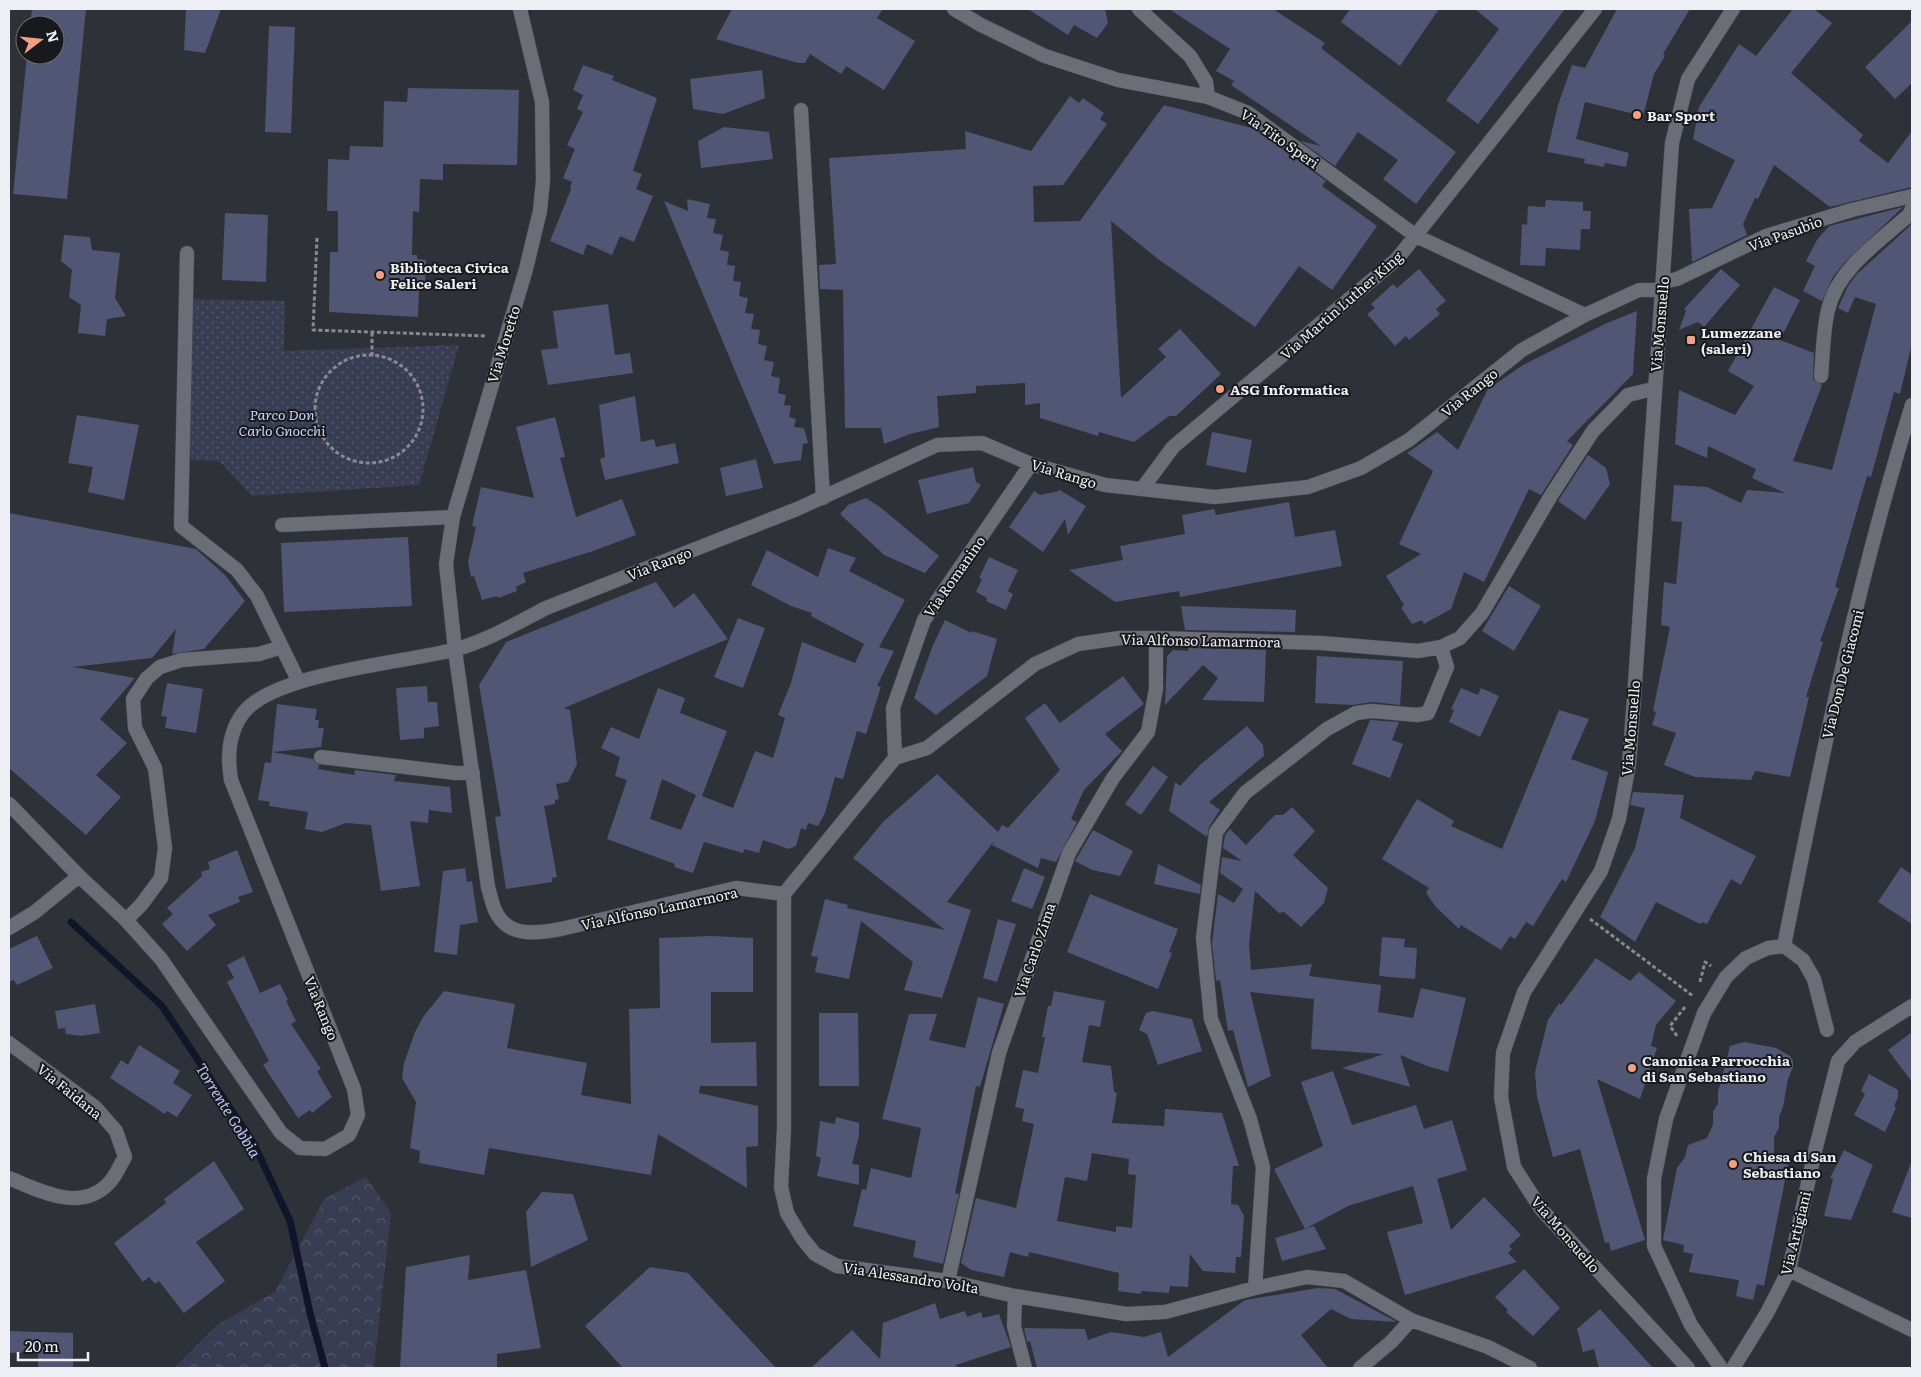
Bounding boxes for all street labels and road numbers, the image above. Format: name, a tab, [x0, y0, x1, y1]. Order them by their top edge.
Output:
street label: Via Tito Speri	[1237, 104, 1324, 173]
street label: Via Pasubio	[1745, 210, 1825, 256]
street label: Via Martin Luther King	[1276, 246, 1407, 364]
street label: Via Monsuello	[1645, 275, 1673, 373]
street label: Via Moretto	[482, 303, 524, 385]
street label: Via Rango	[1436, 363, 1502, 421]
street label: Via Rango	[1029, 454, 1099, 492]
street label: Via Romanino	[918, 531, 990, 621]
street label: Via Rango	[624, 542, 694, 584]
street label: Via Don De Giacomi	[1816, 607, 1868, 741]
street label: Via Alfonso Lamarmora	[1121, 629, 1281, 651]
street label: Via Monsuello	[1616, 679, 1644, 777]
street label: Via Alfonso Lamarmora	[579, 882, 740, 934]
street label: Via Carlo Zima	[1008, 899, 1060, 1000]
street label: Via Rango	[300, 973, 344, 1043]
street label: Via Faidana	[33, 1059, 107, 1124]
street label: Via Artigiani	[1775, 1189, 1815, 1277]
street label: Via Monsuello	[1527, 1191, 1605, 1277]
street label: Via Alessandro Volta	[842, 1256, 981, 1298]

